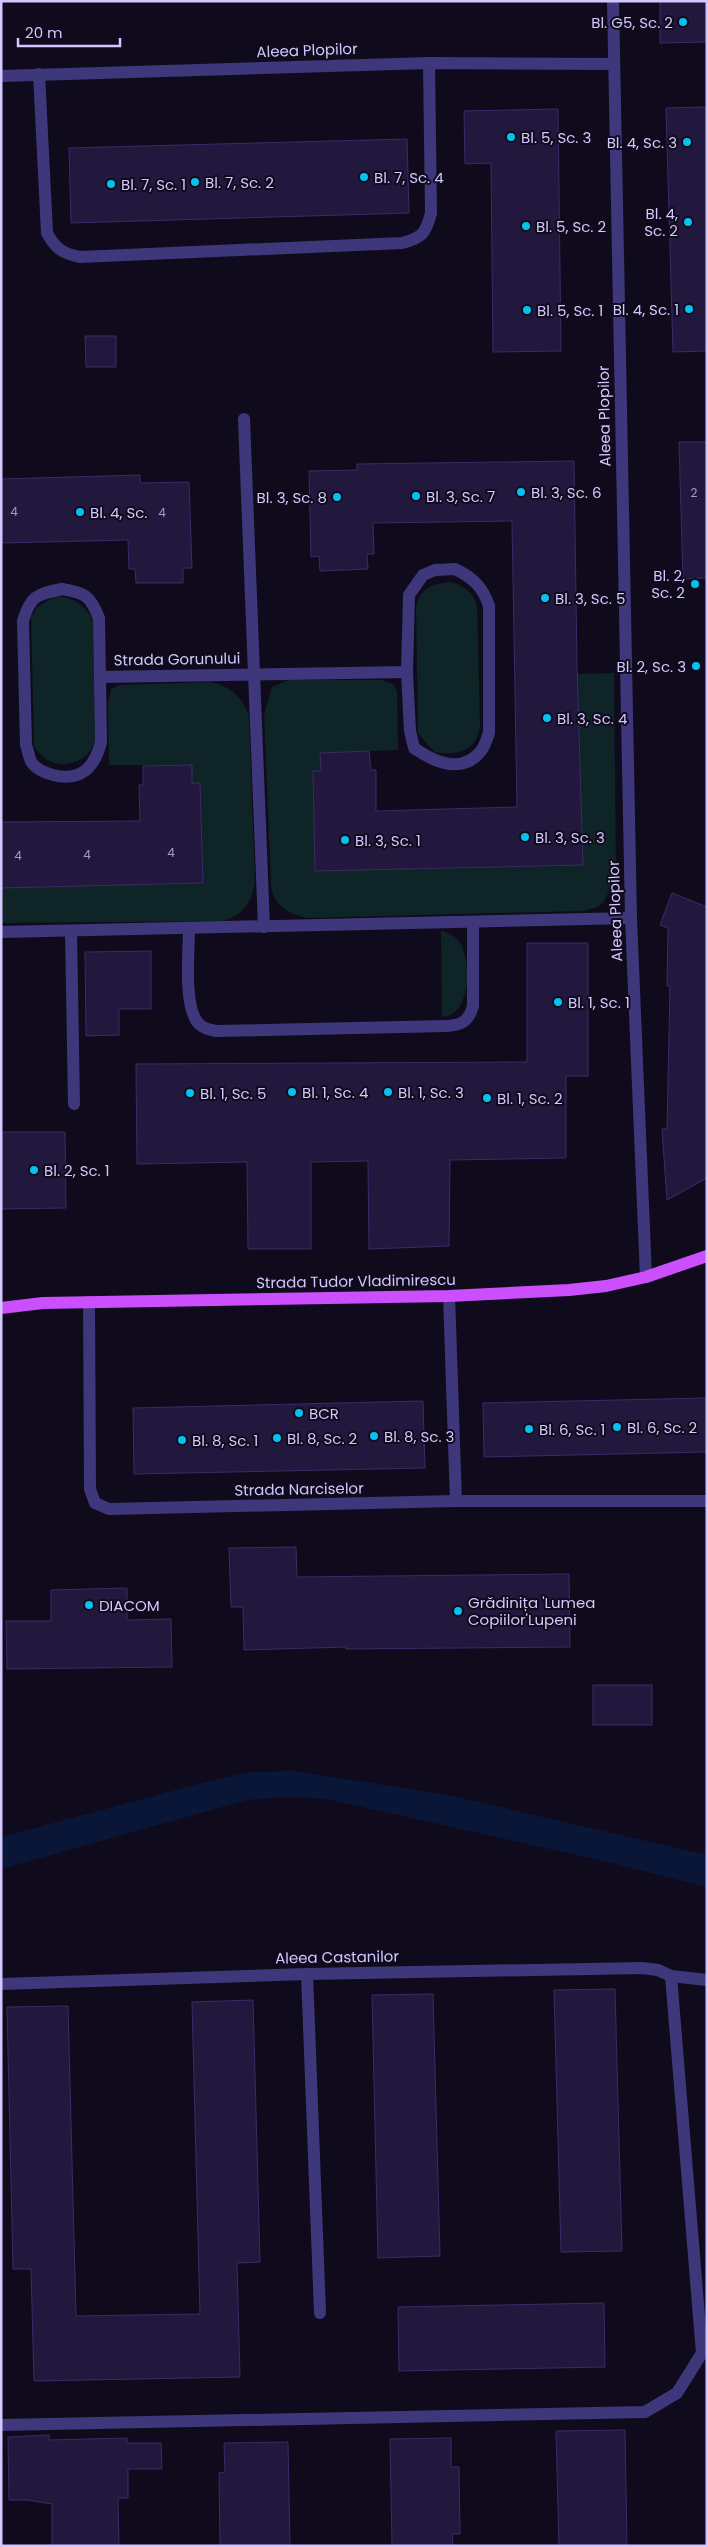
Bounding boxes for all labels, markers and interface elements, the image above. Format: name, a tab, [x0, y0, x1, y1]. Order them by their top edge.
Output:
place label: Bl. G5, Sc. 2	[591, 12, 673, 33]
scale bar	[18, 15, 120, 47]
marker: Bl. G5, Sc. 2	[677, 16, 689, 28]
text: 20 m	[25, 22, 63, 43]
street label: Aleea Plopilor	[256, 38, 358, 62]
place label: Bl. 5, Sc. 3	[521, 127, 591, 148]
marker: Bl. 5, Sc. 3	[505, 131, 517, 143]
place label: Bl. 4, Sc. 3	[607, 132, 677, 153]
marker: Bl. 4, Sc. 3	[681, 136, 693, 148]
place label: Bl. 7, Sc. 4	[374, 167, 444, 188]
marker: Bl. 7, Sc. 4	[358, 171, 370, 183]
place label: Bl. 7, Sc. 2	[205, 172, 274, 193]
place label: Bl. 7, Sc. 1	[121, 174, 186, 195]
marker: Bl. 7, Sc. 2	[189, 176, 201, 188]
marker: Bl. 7, Sc. 1	[105, 178, 117, 190]
place label: Bl. 4, Sc. 2	[644, 203, 678, 241]
place label: Bl. 5, Sc. 2	[536, 216, 606, 237]
marker: Bl. 4, Sc. 2	[682, 216, 694, 228]
marker: Bl. 5, Sc. 2	[520, 220, 532, 232]
place label: Bl. 4, Sc. 1	[613, 299, 679, 320]
place label: Bl. 5, Sc. 1	[537, 300, 603, 321]
marker: Bl. 4, Sc. 1	[683, 303, 695, 315]
marker: Bl. 5, Sc. 1	[521, 304, 533, 316]
street label: Aleea Plopilor	[593, 365, 615, 467]
place label: Bl. 3, Sc. 6	[531, 482, 601, 503]
house number: 2	[691, 484, 698, 501]
place label: Bl. 3, Sc. 7	[426, 486, 495, 507]
marker: Bl. 3, Sc. 6	[515, 486, 527, 498]
place label: Bl. 3, Sc. 8	[257, 487, 327, 508]
marker: Bl. 3, Sc. 7	[410, 490, 422, 502]
marker: Bl. 3, Sc. 8	[331, 491, 343, 503]
place label: Bl. 4, Sc.	[90, 502, 148, 523]
house number: 4	[10, 503, 18, 520]
house number: 4	[158, 504, 166, 521]
marker: Bl. 4, Sc.	[74, 506, 86, 518]
place label: Bl. 2, Sc. 2	[651, 565, 685, 603]
marker: Bl. 2, Sc. 2	[689, 578, 701, 590]
place label: Bl. 3, Sc. 5	[555, 588, 625, 609]
marker: Bl. 3, Sc. 5	[539, 592, 551, 604]
street label: Strada Gorunului	[113, 647, 241, 671]
place label: Bl. 2, Sc. 3	[616, 656, 686, 677]
marker: Bl. 2, Sc. 3	[690, 660, 702, 672]
place label: Bl. 3, Sc. 4	[557, 708, 627, 729]
marker: Bl. 3, Sc. 4	[541, 712, 553, 724]
place label: Bl. 3, Sc. 3	[535, 827, 605, 848]
place label: Bl. 3, Sc. 1	[355, 830, 421, 851]
marker: Bl. 3, Sc. 3	[519, 831, 531, 843]
marker: Bl. 3, Sc. 1	[339, 834, 351, 846]
house number: 4	[167, 844, 175, 861]
house number: 4	[83, 846, 91, 863]
house number: 4	[14, 847, 22, 864]
street label: Aleea Plopilor	[603, 860, 627, 962]
place label: Bl. 1, Sc. 1	[568, 992, 630, 1013]
marker: Bl. 1, Sc. 1	[552, 996, 564, 1008]
place label: Bl. 1, Sc. 4	[302, 1082, 368, 1103]
place label: Bl. 1, Sc. 3	[398, 1082, 464, 1103]
place label: Bl. 1, Sc. 5	[200, 1083, 266, 1104]
marker: Bl. 1, Sc. 4	[286, 1086, 298, 1098]
marker: Bl. 1, Sc. 3	[382, 1086, 394, 1098]
marker: Bl. 1, Sc. 5	[184, 1087, 196, 1099]
place label: Bl. 1, Sc. 2	[497, 1088, 563, 1109]
marker: Bl. 1, Sc. 2	[481, 1092, 493, 1104]
place label: Bl. 2, Sc. 1	[44, 1160, 110, 1181]
marker: Bl. 2, Sc. 1	[28, 1164, 40, 1176]
street label: Strada Tudor Vladimirescu	[256, 1269, 456, 1293]
place label: BCR	[309, 1403, 339, 1424]
marker: BCR	[293, 1407, 305, 1419]
place label: Bl. 6, Sc. 2	[627, 1417, 697, 1438]
place label: Bl. 6, Sc. 1	[539, 1419, 605, 1440]
marker: Bl. 6, Sc. 2	[611, 1421, 623, 1433]
marker: Bl. 6, Sc. 1	[523, 1423, 535, 1435]
place label: Bl. 8, Sc. 3	[384, 1426, 454, 1447]
place label: Bl. 8, Sc. 2	[287, 1428, 357, 1449]
place label: Bl. 8, Sc. 1	[192, 1430, 258, 1451]
marker: Bl. 8, Sc. 3	[368, 1430, 380, 1442]
marker: Bl. 8, Sc. 2	[271, 1432, 283, 1444]
marker: Bl. 8, Sc. 1	[176, 1434, 188, 1446]
street label: Strada Narciselor	[234, 1477, 364, 1501]
place label: Grădinița 'Lumea Copiilor'Lupeni	[468, 1592, 596, 1630]
place label: DIACOM	[99, 1595, 160, 1616]
marker: DIACOM	[83, 1599, 95, 1611]
marker: Grădinița 'Lumea Copiilor'Lupeni	[452, 1605, 464, 1617]
street label: Aleea Castanilor	[275, 1945, 400, 1969]

